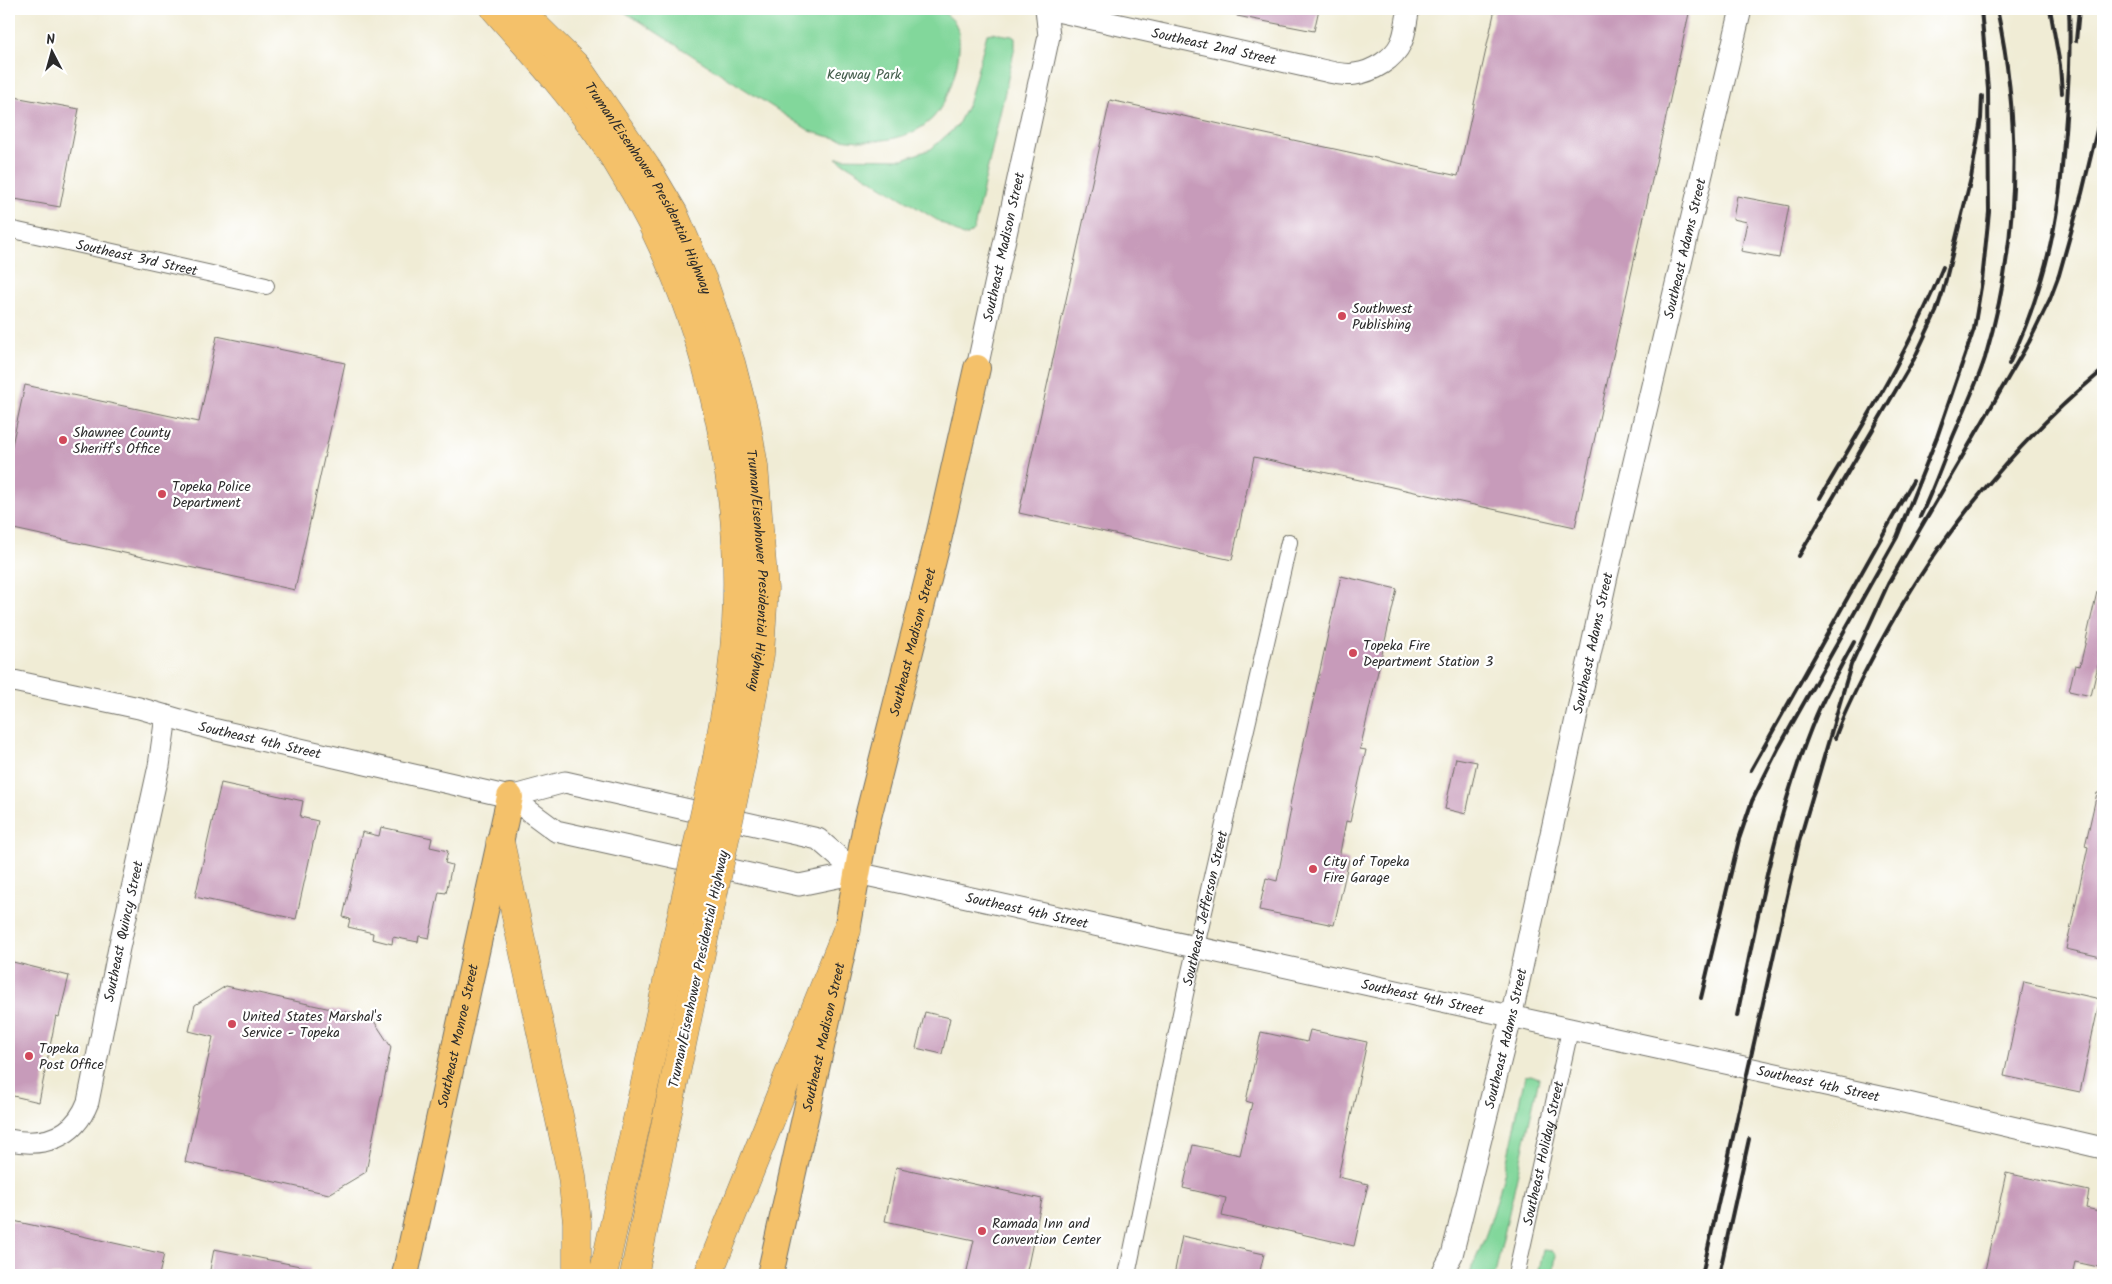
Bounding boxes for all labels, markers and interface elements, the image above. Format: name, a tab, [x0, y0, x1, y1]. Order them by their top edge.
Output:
street label: Southeast 2nd Street	[1149, 22, 1279, 72]
north arrow	[28, 28, 78, 78]
text: N	[45, 29, 56, 51]
park label: Keyway Park	[827, 64, 902, 86]
street label: Truman/Eisenhower Presidential Highway	[578, 78, 717, 298]
street label: Southeast Madison Street	[977, 170, 1031, 324]
street label: Southeast Adams Street	[1658, 176, 1713, 321]
street label: Southeast 3rd Street	[74, 234, 200, 283]
place label: Southwest Publishing	[1352, 298, 1413, 336]
marker: Southwest Publishing	[1336, 310, 1348, 322]
place label: Shawnee County Sheriff's Office	[73, 422, 171, 460]
marker: Shawnee County Sheriff's Office	[57, 434, 69, 446]
street label: Truman/Eisenhower Presidential Highway	[739, 448, 774, 693]
place label: Topeka Police Department	[172, 476, 252, 514]
marker: Topeka Police Department	[156, 488, 168, 500]
street label: Southeast Madison Street	[884, 565, 943, 719]
street label: Southeast Adams Street	[1567, 570, 1620, 716]
place label: Topeka Fire Department Station 3	[1363, 635, 1493, 673]
marker: Topeka Fire Department Station 3	[1347, 647, 1359, 659]
street label: Southeast 4th Street	[196, 716, 324, 766]
street label: Southeast Jefferson Street	[1177, 828, 1234, 988]
street label: Truman/Eisenhower Presidential Highway	[663, 848, 735, 1090]
place label: City of Topeka Fire Garage	[1323, 851, 1410, 889]
street label: Southeast Quincy Street	[98, 858, 150, 1004]
marker: City of Topeka Fire Garage	[1307, 863, 1319, 875]
street label: Southeast 4th Street	[963, 887, 1091, 935]
street label: Southeast Madison Street	[797, 960, 852, 1114]
street label: Southeast Monroe Street	[432, 961, 485, 1110]
street label: Southeast Adams Street	[1479, 966, 1534, 1111]
street label: Southeast 4th Street	[1359, 974, 1487, 1022]
place label: United States Marshal's Service - Topeka	[242, 1006, 382, 1044]
marker: United States Marshal's Service - Topeka	[226, 1018, 238, 1030]
place label: Topeka Post Office	[39, 1038, 104, 1076]
marker: Topeka Post Office	[23, 1050, 35, 1062]
street label: Southeast 4th Street	[1755, 1060, 1882, 1109]
street label: Southeast Holiday Street	[1517, 1078, 1571, 1227]
place label: Ramada Inn and Convention Center	[992, 1213, 1102, 1251]
marker: Ramada Inn and Convention Center	[976, 1225, 988, 1237]

